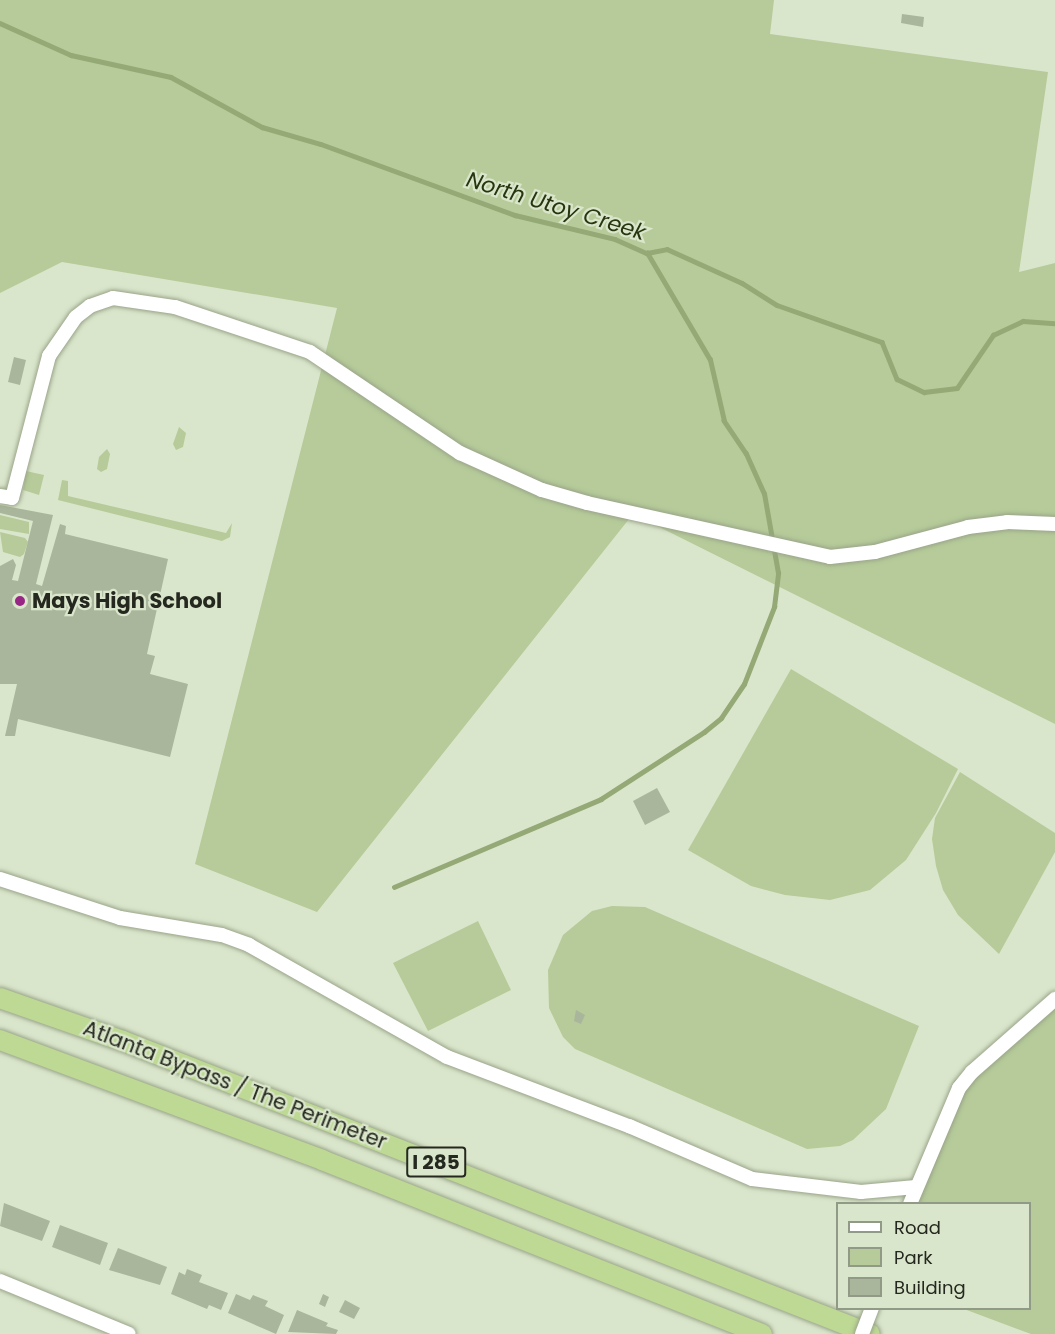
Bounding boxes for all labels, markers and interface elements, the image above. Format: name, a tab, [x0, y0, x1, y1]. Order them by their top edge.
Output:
water label: North Utoy Creek	[463, 166, 649, 246]
place label: Mays High School	[32, 588, 222, 614]
marker: Mays High School	[13, 594, 27, 608]
street label: Atlanta Bypass / The Perimeter	[80, 1015, 390, 1155]
road number: I 285	[406, 1145, 466, 1179]
legend	[836, 1202, 1031, 1310]
text: Road	[894, 1215, 941, 1240]
text: Park	[894, 1245, 933, 1270]
text: Building	[894, 1275, 966, 1300]

